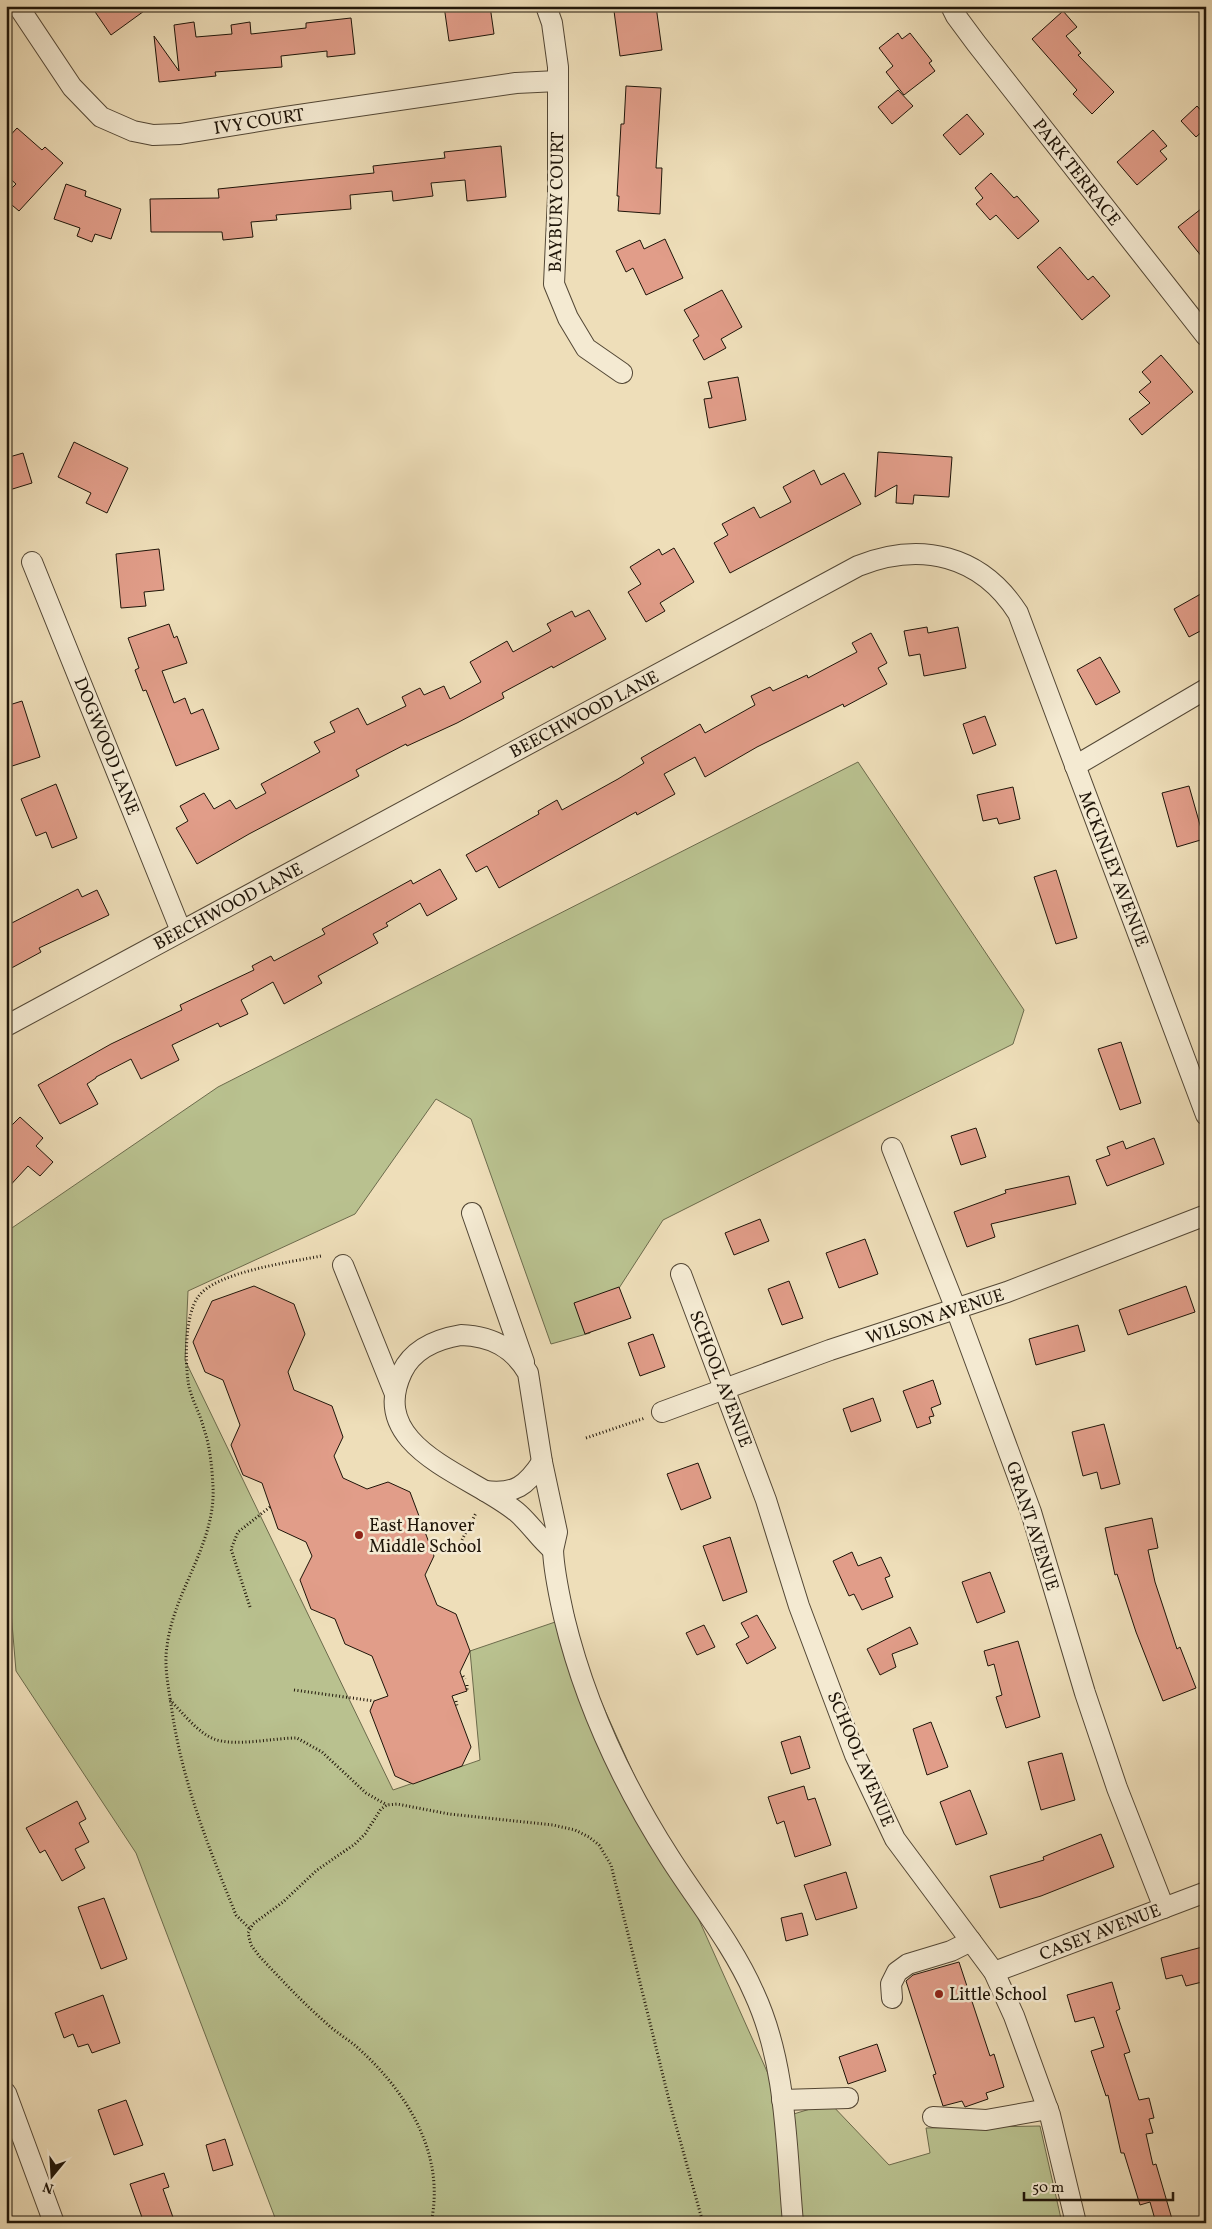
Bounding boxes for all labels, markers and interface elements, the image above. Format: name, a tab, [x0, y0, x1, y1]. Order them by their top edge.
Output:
street label: IVY COURT	[212, 103, 307, 142]
street label: PARK TERRACE	[1026, 114, 1126, 232]
street label: BAYBURY COURT	[544, 131, 571, 273]
street label: BEECHWOOD LANE	[506, 665, 664, 765]
street label: DOGWOOD LANE	[67, 674, 145, 819]
street label: MCKINLEY AVENUE	[1071, 788, 1154, 951]
street label: BEECHWOOD LANE	[150, 857, 308, 957]
street label: WILSON AVENUE	[863, 1283, 1008, 1352]
street label: SCHOOL AVENUE	[682, 1308, 757, 1452]
street label: GRANT AVENUE	[999, 1459, 1064, 1594]
place label: East Hanover Middle School	[369, 1514, 482, 1560]
marker: East Hanover Middle School	[353, 1529, 365, 1541]
street label: SCHOOL AVENUE	[820, 1688, 899, 1831]
street label: CASEY AVENUE	[1036, 1899, 1165, 1968]
place label: Little School	[949, 1983, 1047, 2008]
marker: Little School	[933, 1988, 945, 2000]
north arrow	[28, 2152, 78, 2202]
scale bar	[1024, 2169, 1173, 2201]
text: N	[41, 2176, 56, 2198]
text: 50 m	[1032, 2178, 1064, 2199]

